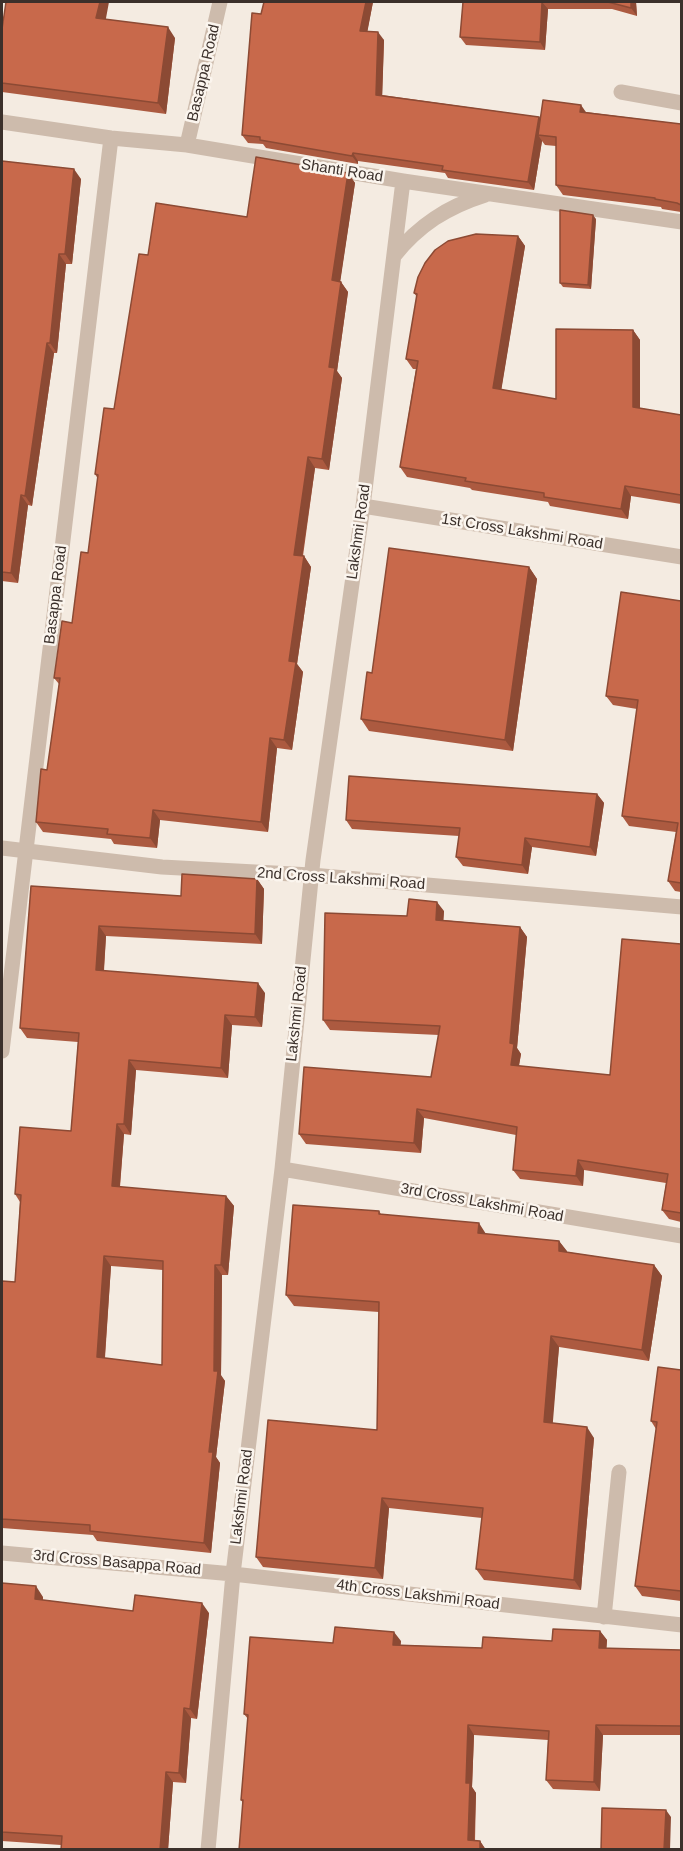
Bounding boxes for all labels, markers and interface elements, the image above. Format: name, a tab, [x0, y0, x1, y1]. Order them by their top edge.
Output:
street label: Basappa Road	[184, 23, 224, 123]
street label: Shanti Road	[300, 156, 384, 186]
street label: Lakshmi Road	[343, 483, 375, 581]
street label: 1st Cross Lakshmi Road	[440, 510, 604, 554]
street label: Basappa Road	[41, 545, 71, 645]
street label: 2nd Cross Lakshmi Road	[256, 864, 426, 894]
street label: Lakshmi Road	[283, 965, 311, 1063]
street label: 3rd Cross Lakshmi Road	[399, 1180, 565, 1226]
street label: Lakshmi Road	[227, 1448, 257, 1546]
street label: 3rd Cross Basappa Road	[32, 1547, 202, 1579]
street label: 4th Cross Lakshmi Road	[335, 1576, 501, 1614]

